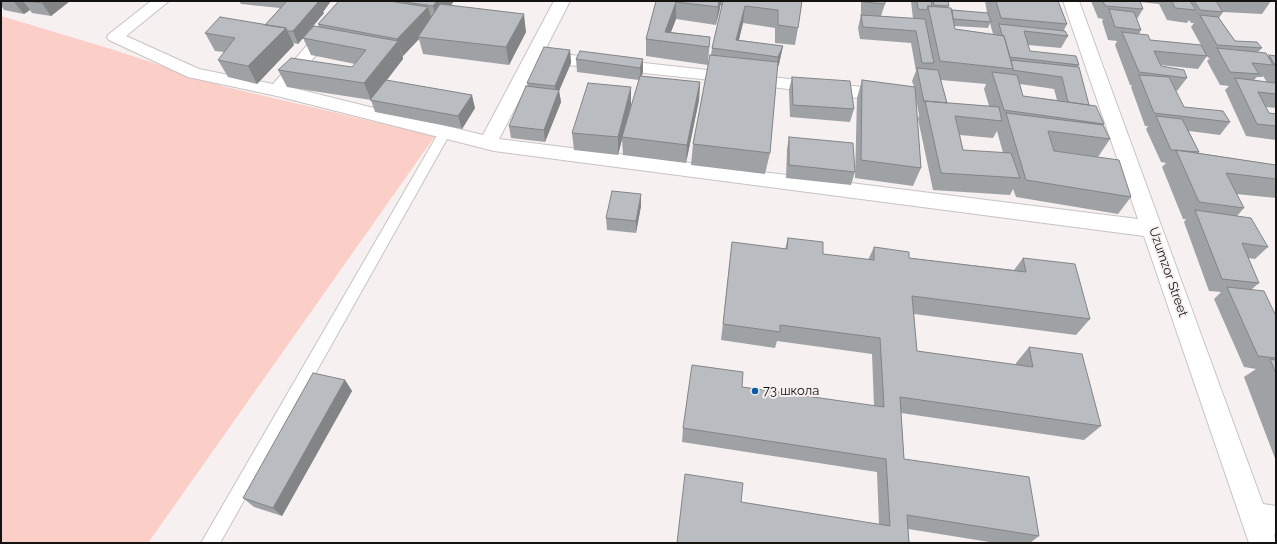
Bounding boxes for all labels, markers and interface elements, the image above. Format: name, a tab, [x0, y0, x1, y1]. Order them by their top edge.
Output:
street label: Uzumzor Street	[1145, 225, 1191, 319]
place label: 73 школа	[763, 383, 819, 399]
marker: 73 школа	[750, 386, 760, 396]

